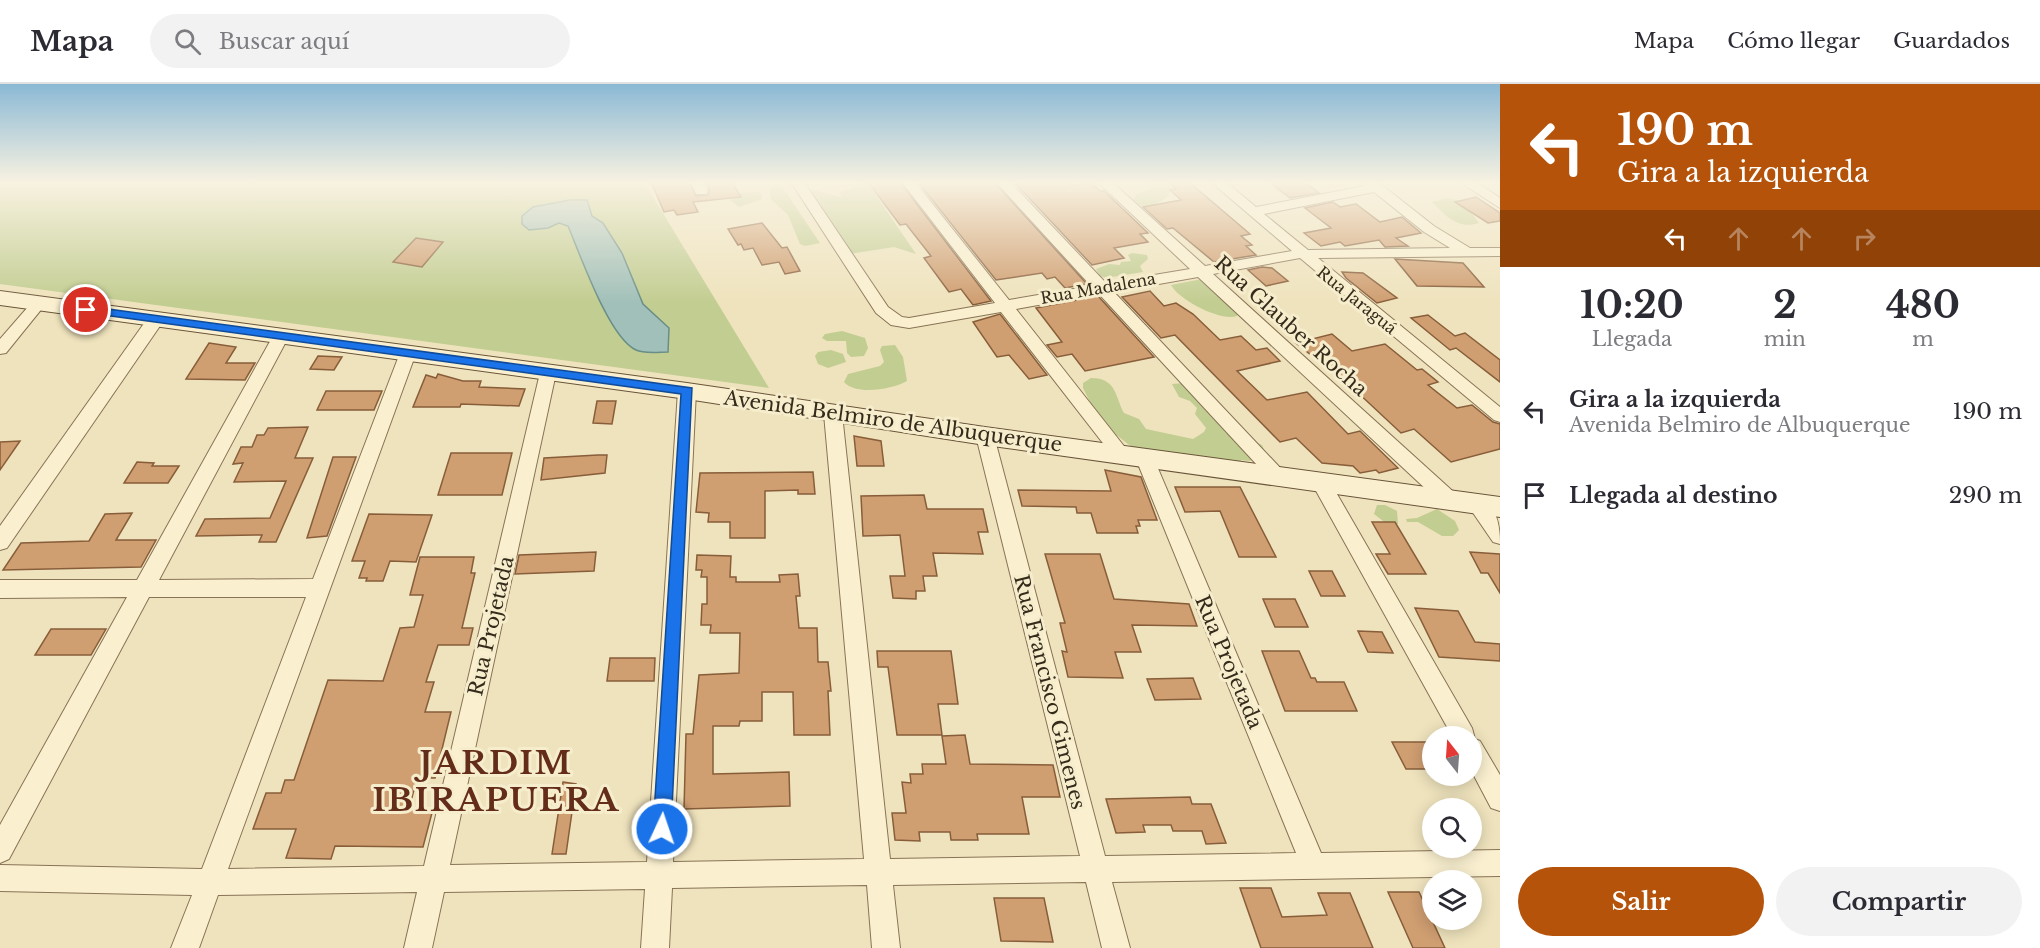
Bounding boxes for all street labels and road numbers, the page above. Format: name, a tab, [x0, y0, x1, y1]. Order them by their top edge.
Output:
street label: Rua Glauber Rocha	[1210, 251, 1373, 402]
street label: Rua Jaraguá	[1313, 262, 1401, 338]
street label: Rua Madalena	[1039, 268, 1157, 308]
street label: Avenida Belmiro de Albuquerque	[721, 385, 1064, 457]
street label: Rua Projetada	[463, 553, 519, 698]
street label: Rua Francisco Gimenes	[1009, 572, 1091, 812]
street label: Rua Projetada	[1190, 592, 1268, 733]

